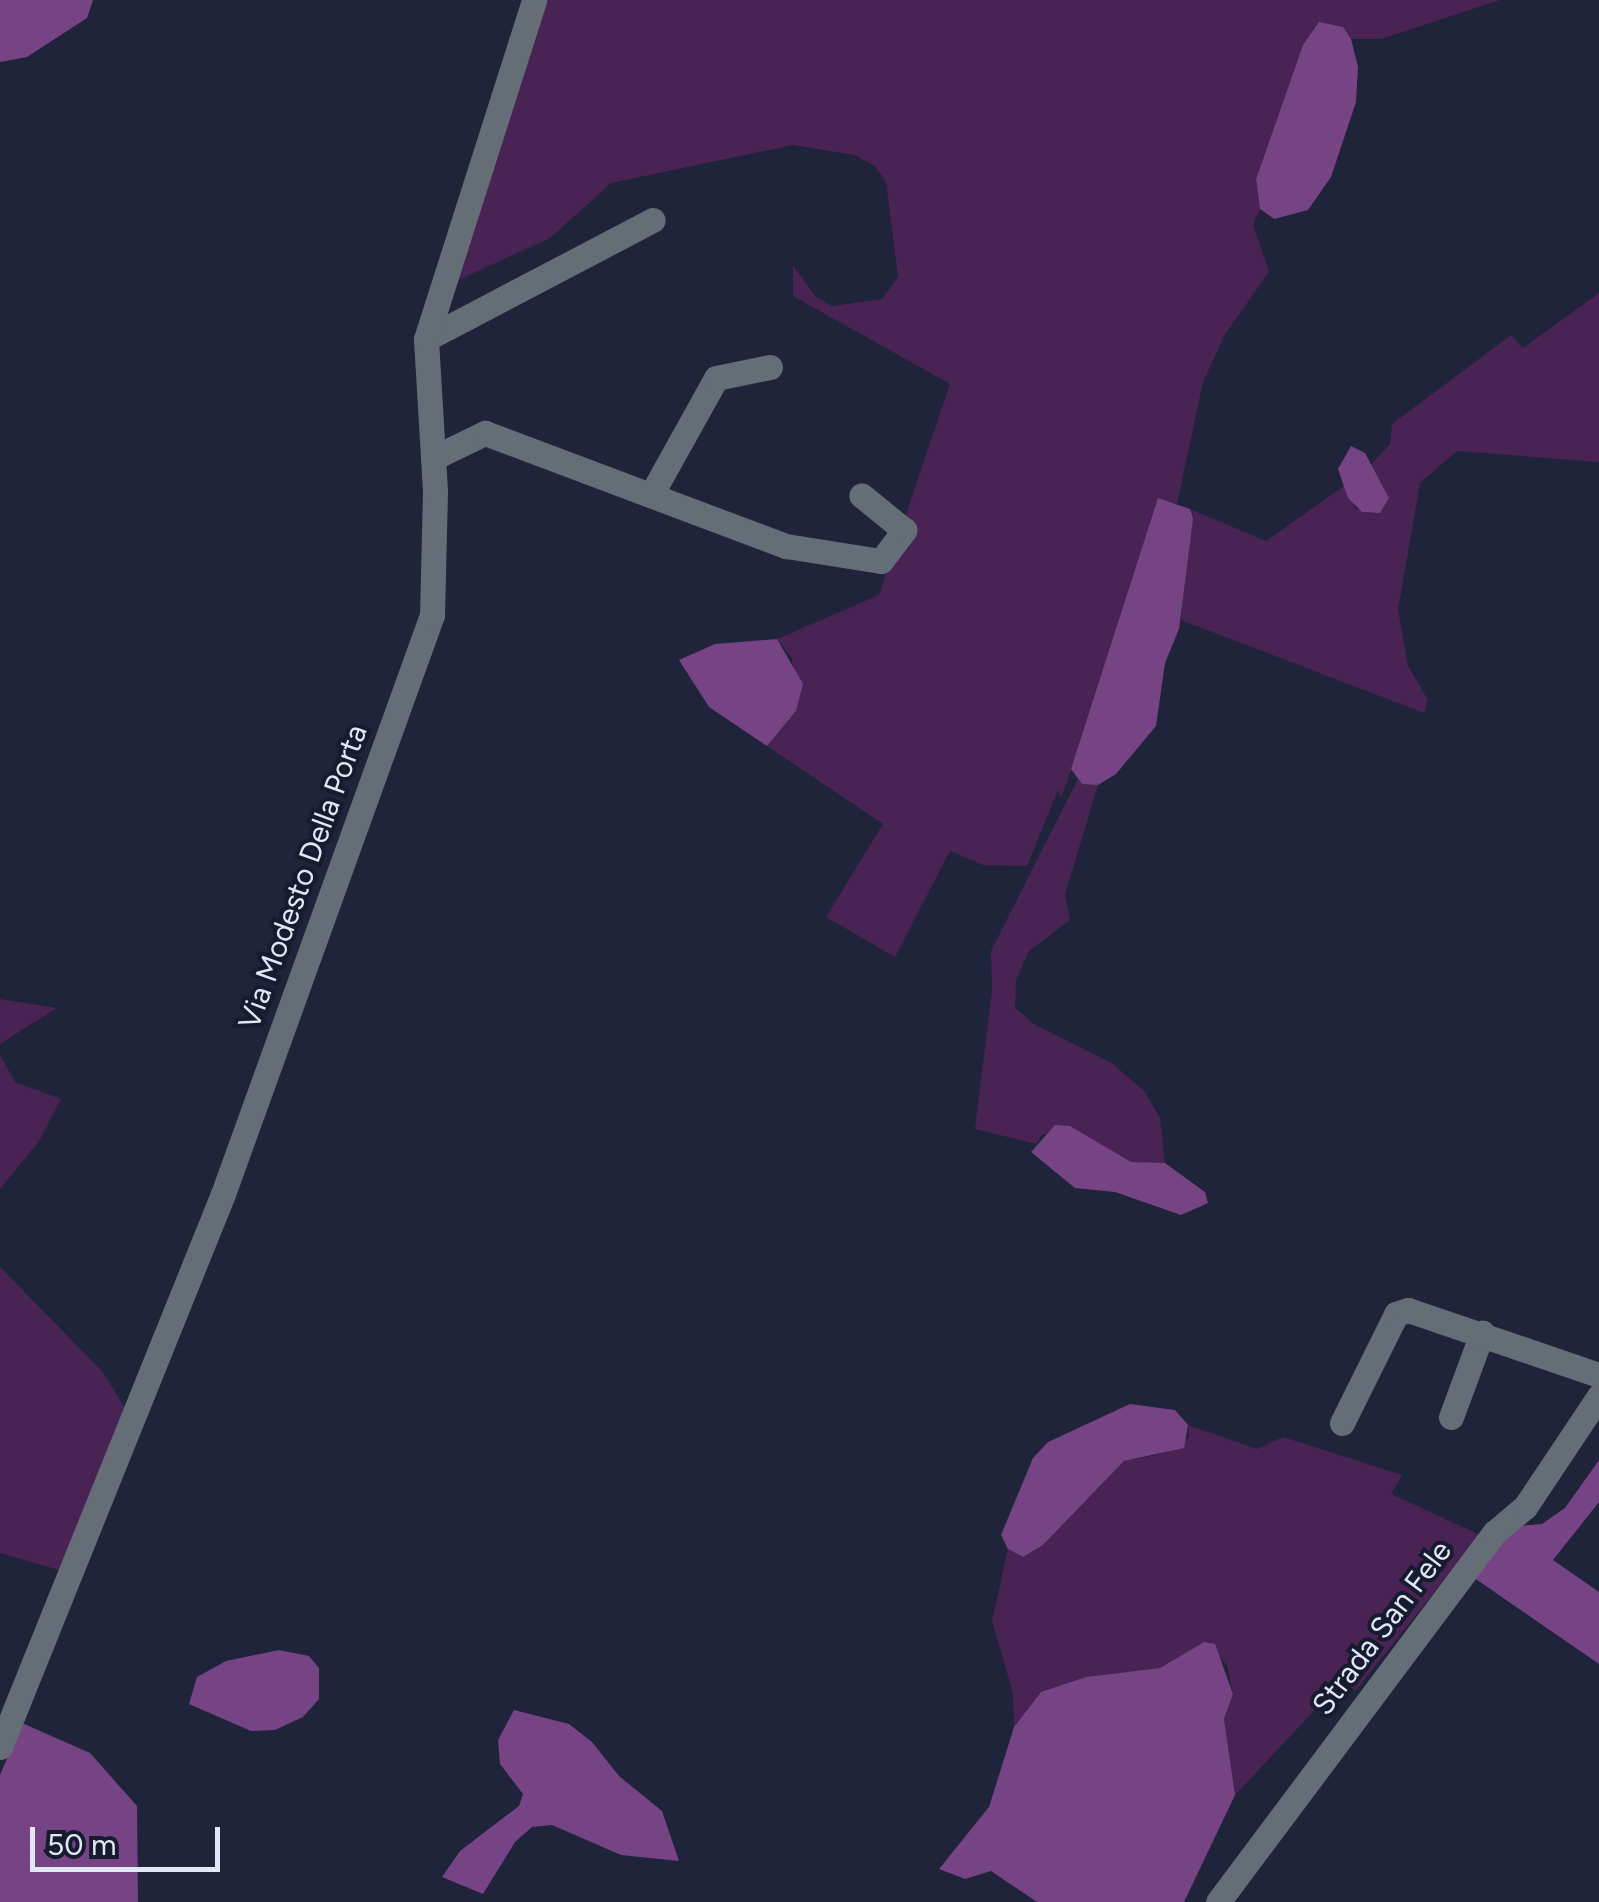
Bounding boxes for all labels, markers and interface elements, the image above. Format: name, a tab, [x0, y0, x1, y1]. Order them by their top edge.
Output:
street label: Via Modesto Della Porta	[231, 720, 375, 1034]
street label: Strada San Fele	[1305, 1534, 1459, 1722]
scale bar	[35, 1807, 225, 1869]
text: 50 m	[47, 1826, 116, 1863]

